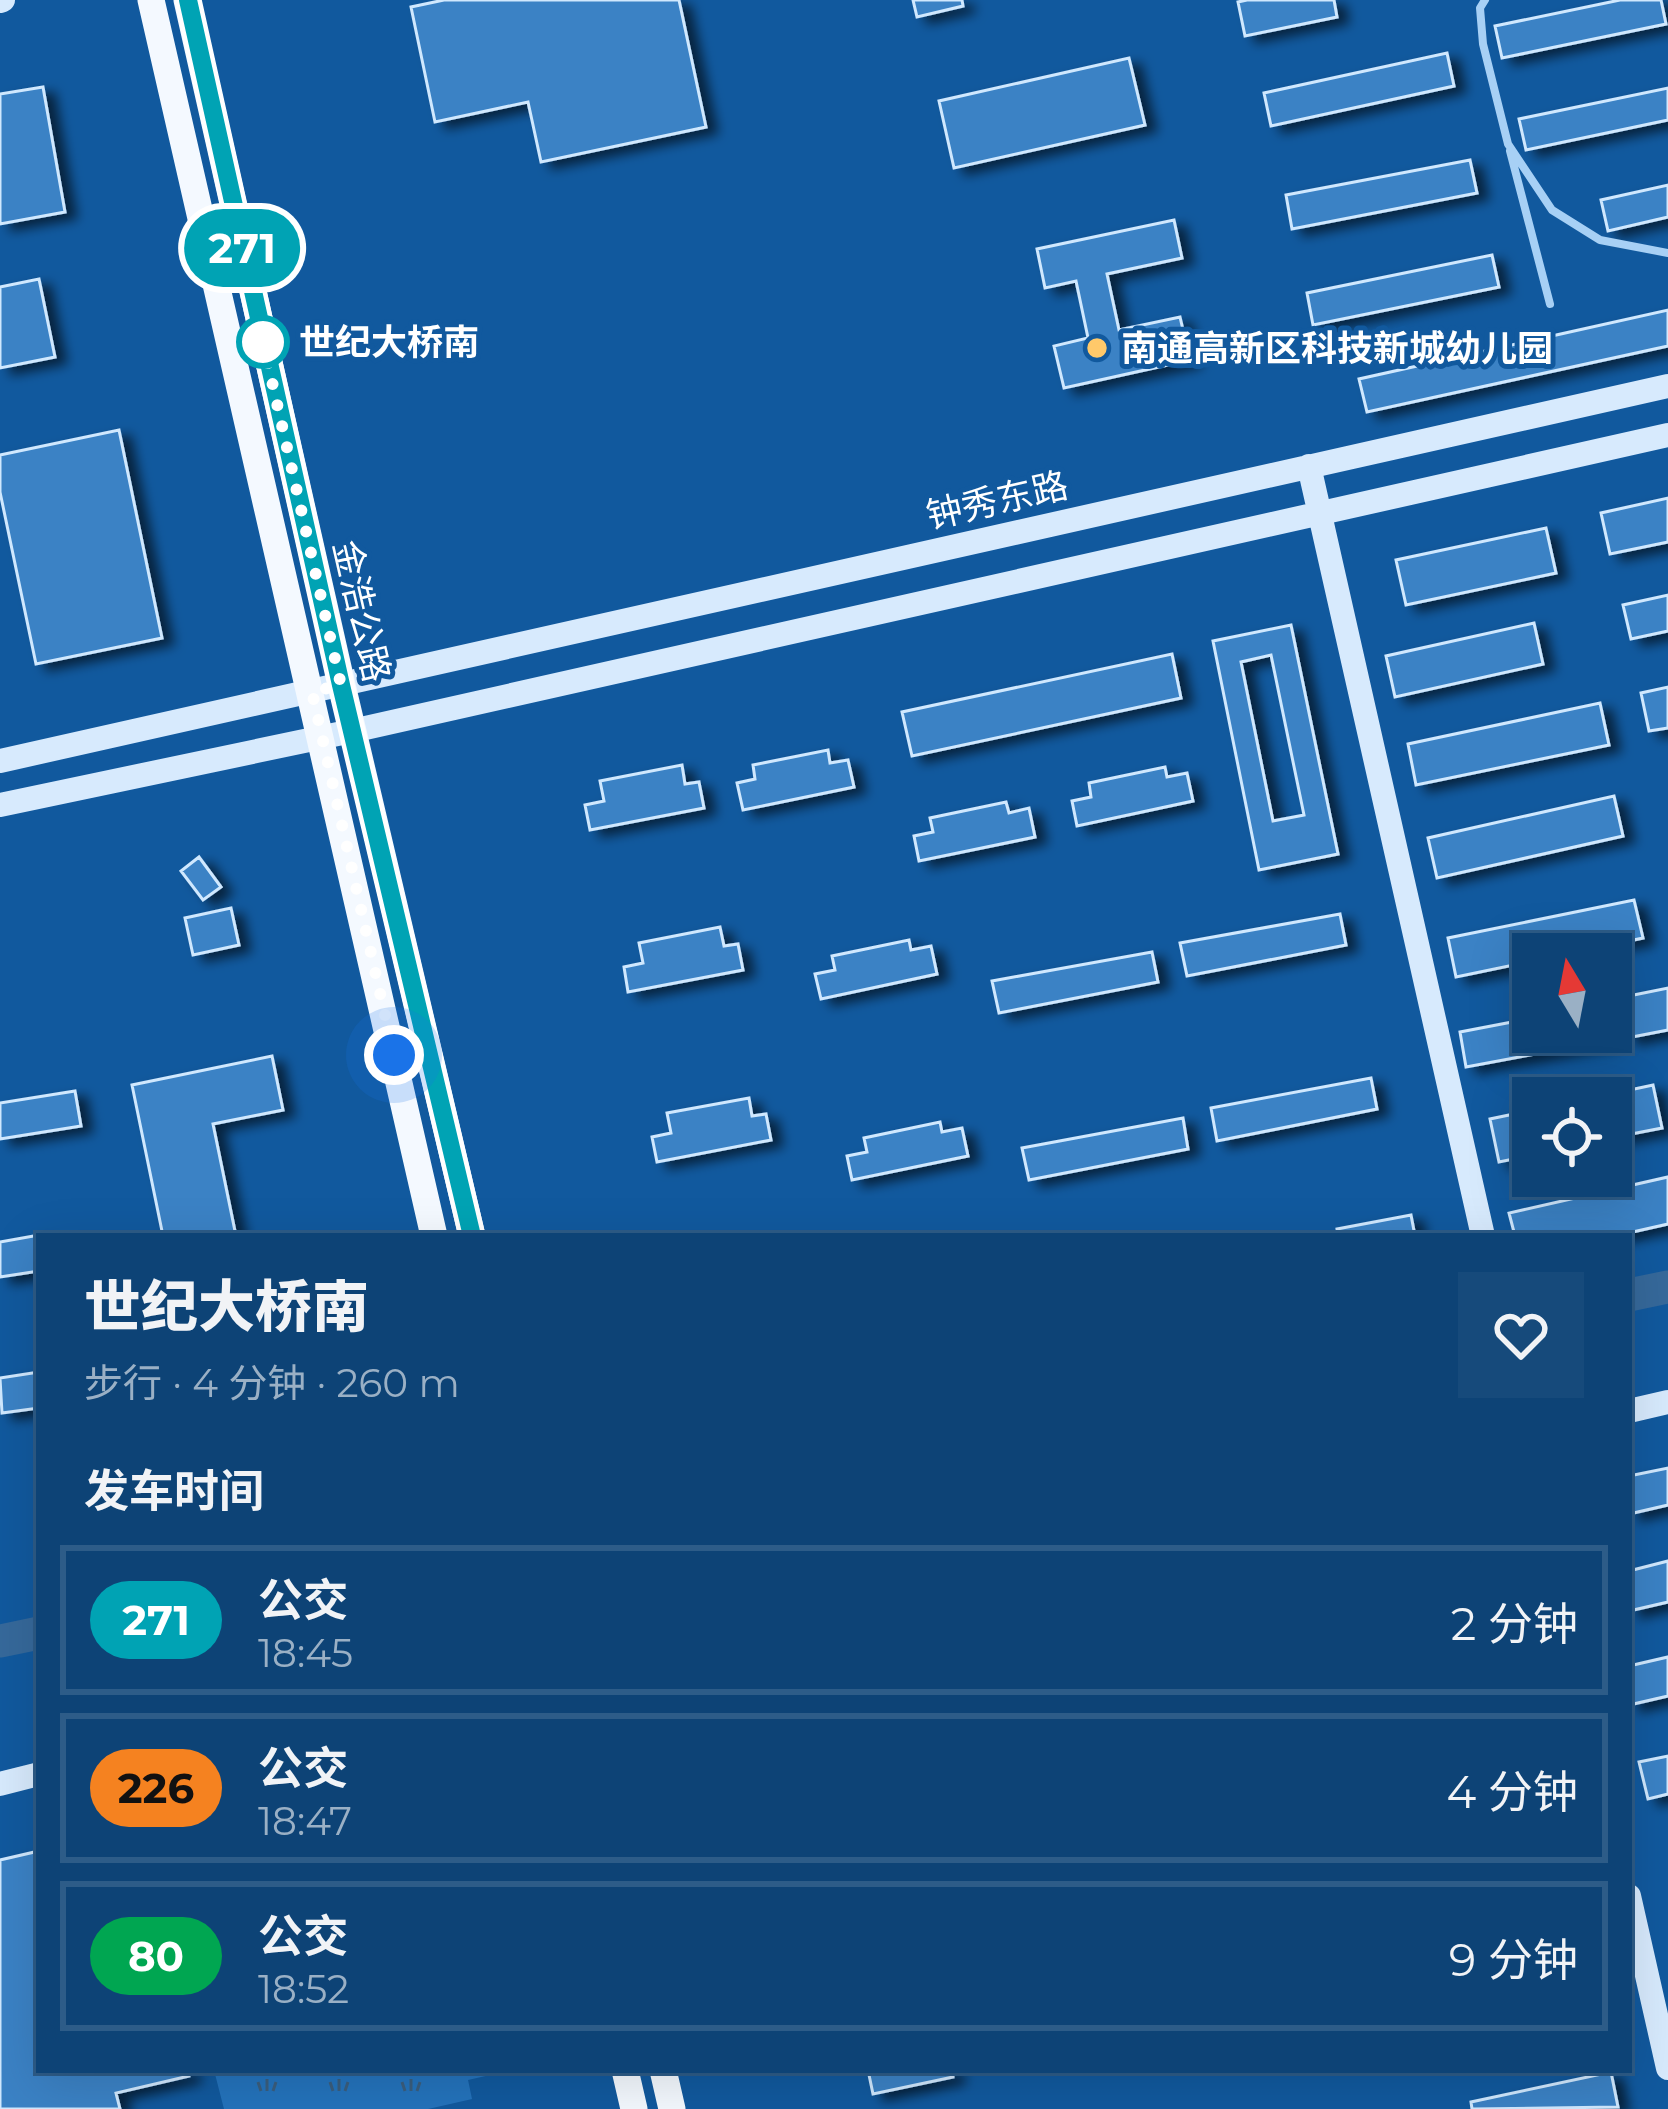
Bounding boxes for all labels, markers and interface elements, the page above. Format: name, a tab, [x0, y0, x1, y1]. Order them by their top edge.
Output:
line badge: 271	[173, 209, 311, 287]
text: 271	[208, 222, 276, 274]
marker: 世纪大桥南	[238, 317, 288, 367]
place label: 世纪大桥南	[299, 320, 479, 364]
place label: 南通高新区科技新城幼儿园	[1121, 326, 1553, 370]
marker: 南通高新区科技新城幼儿园	[1084, 335, 1110, 361]
street label: 钟秀东路	[922, 462, 1072, 538]
street label: 金浩公路	[324, 536, 400, 686]
north arrow	[1512, 933, 1632, 1053]
map controls	[1512, 933, 1632, 1197]
your location	[364, 1025, 424, 1085]
button: locate	[1512, 1077, 1632, 1197]
text: 世纪大桥南	[84, 1272, 369, 1341]
button: heart	[1458, 1272, 1584, 1398]
text: 步行 · 4 分钟 · 260 m	[84, 1359, 460, 1407]
text: 发车时间	[84, 1463, 264, 1518]
text: 公交	[258, 1572, 348, 1627]
text: 271	[122, 1594, 190, 1646]
text: 2 分钟	[1451, 1596, 1578, 1651]
text: 18:45	[258, 1629, 353, 1677]
text: 公交	[258, 1740, 348, 1795]
text: 226	[118, 1762, 194, 1814]
text: 4 分钟	[1446, 1764, 1578, 1819]
text: 18:47	[258, 1797, 352, 1845]
text: 公交	[258, 1908, 348, 1963]
text: 80	[128, 1930, 184, 1982]
text: 9 分钟	[1449, 1932, 1578, 1987]
text: 18:52	[258, 1965, 349, 2013]

